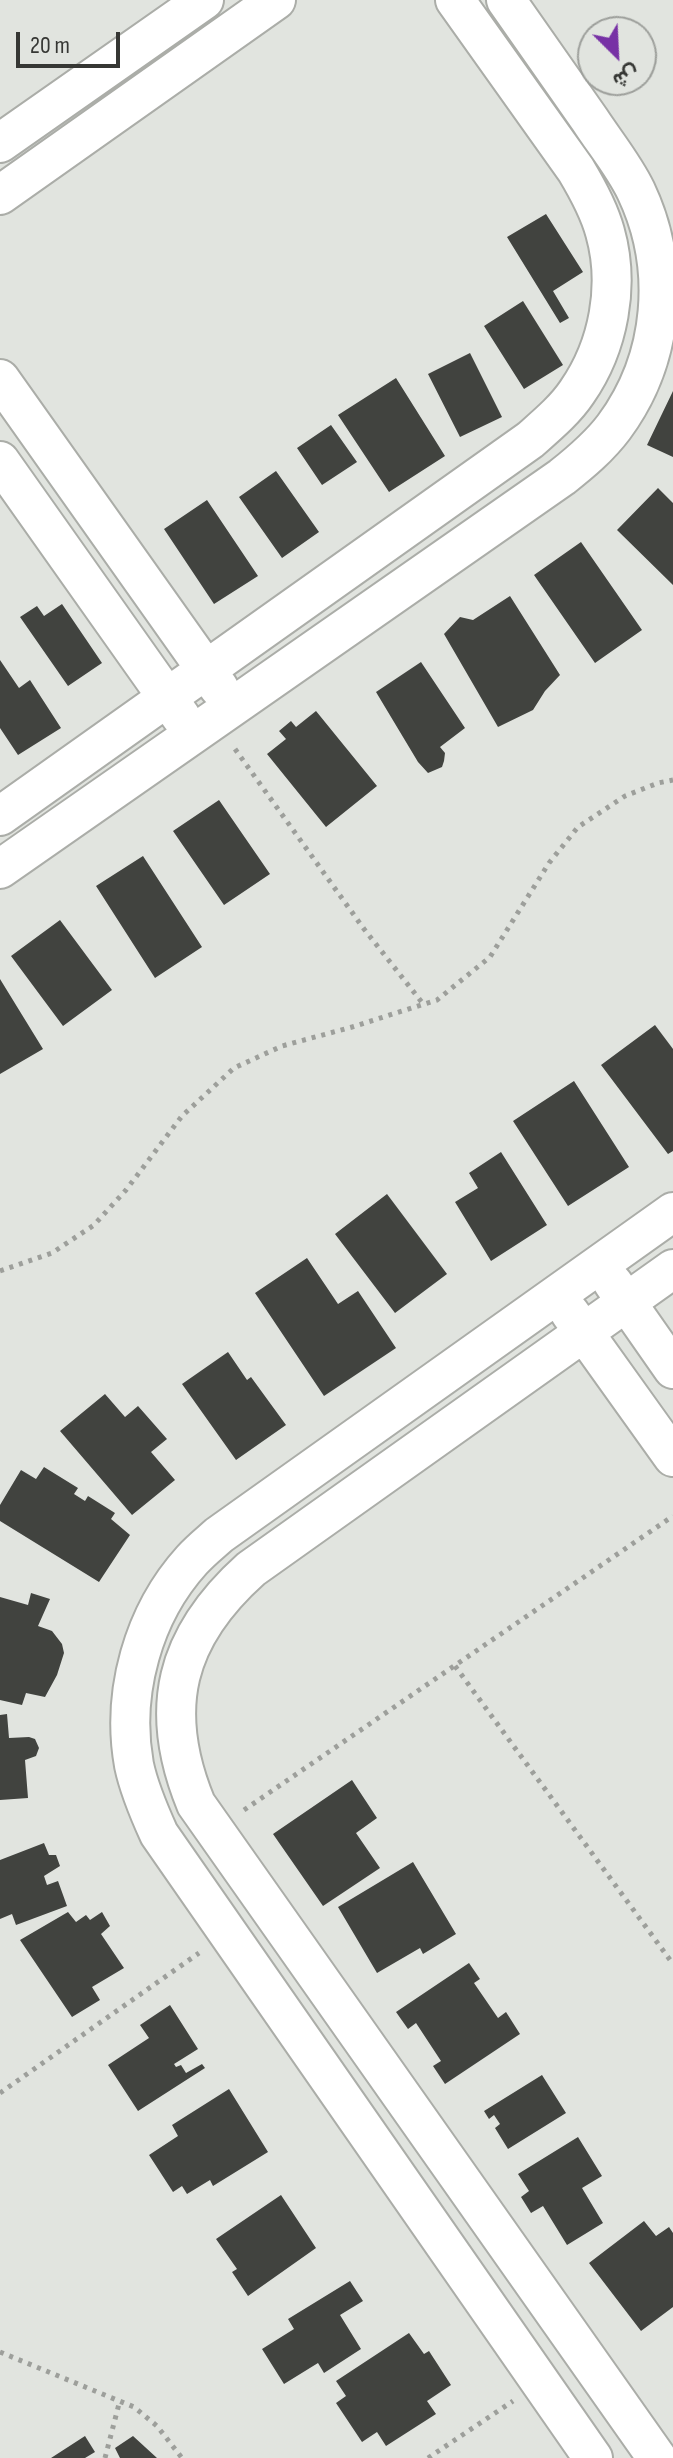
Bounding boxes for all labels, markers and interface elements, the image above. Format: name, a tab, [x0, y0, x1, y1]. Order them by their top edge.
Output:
scale bar	[20, 16, 124, 66]
north arrow	[577, 16, 657, 96]
text: 20 m	[30, 31, 70, 60]
text: ش	[609, 59, 644, 94]

